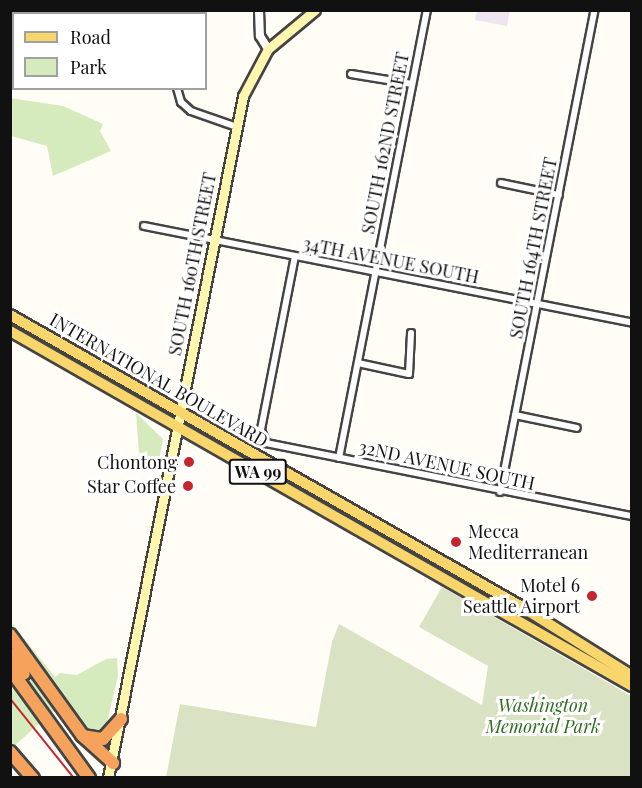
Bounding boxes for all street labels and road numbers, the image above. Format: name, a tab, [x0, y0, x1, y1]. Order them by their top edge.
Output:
street label: SOUTH 162ND STREET	[357, 50, 413, 236]
street label: SOUTH 164TH STREET	[505, 155, 561, 341]
street label: SOUTH 160TH STREET	[164, 171, 220, 357]
street label: 34TH AVENUE SOUTH	[301, 232, 481, 288]
street label: INTERNATIONAL BOULEVARD	[46, 308, 272, 452]
street label: 32ND AVENUE SOUTH	[357, 436, 537, 494]
road number: WA 99	[228, 459, 288, 485]

